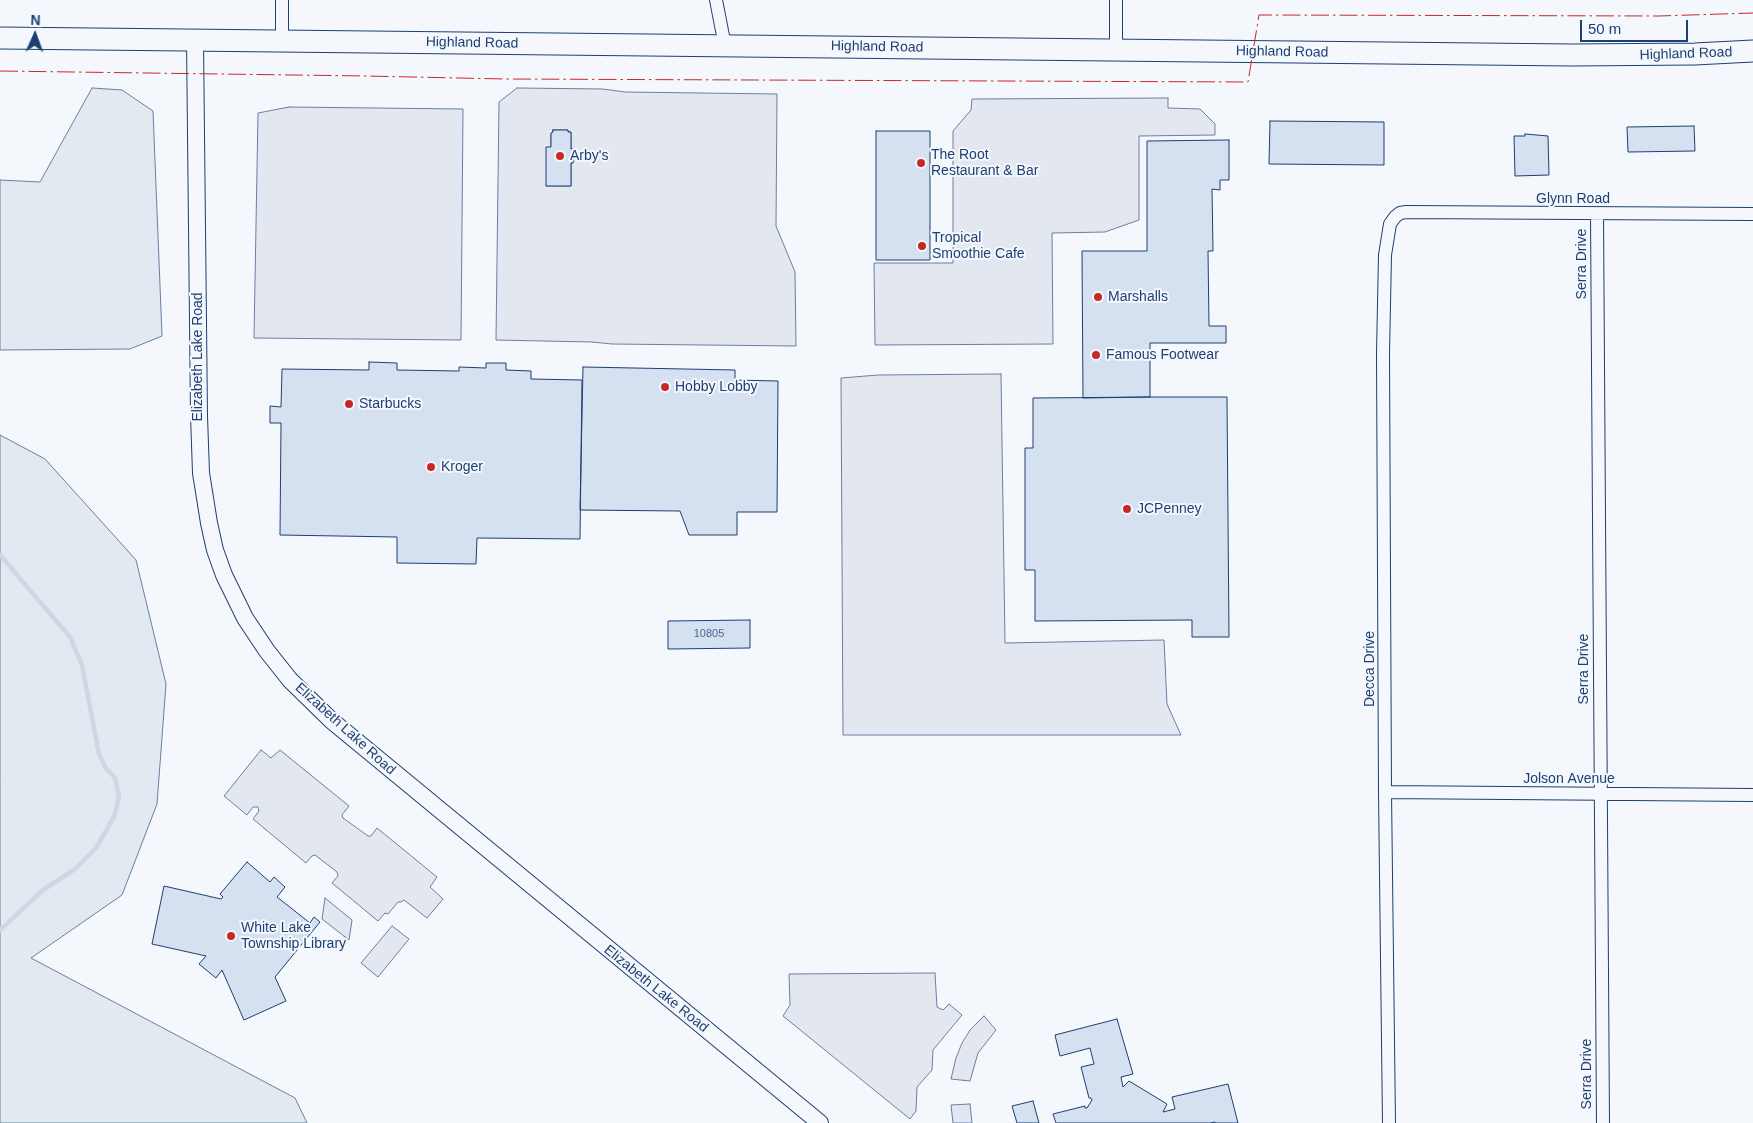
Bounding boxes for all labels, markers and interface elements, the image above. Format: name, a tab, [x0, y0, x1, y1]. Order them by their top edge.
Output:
north arrow	[10, 10, 60, 60]
scale bar	[1583, 10, 1690, 42]
text: N	[30, 12, 41, 28]
text: 50 m	[1588, 20, 1621, 37]
street label: Highland Road	[426, 34, 518, 52]
street label: Highland Road	[831, 38, 923, 56]
street label: Highland Road	[1236, 43, 1328, 61]
street label: Highland Road	[1639, 44, 1733, 64]
place label: The Root Restaurant & Bar	[931, 147, 1038, 180]
place label: Arby's	[570, 148, 608, 164]
marker: Arby's	[554, 150, 566, 162]
marker: The Root Restaurant & Bar	[915, 157, 927, 169]
street label: Glynn Road	[1536, 191, 1610, 207]
street label: Serra Drive	[1574, 229, 1590, 299]
place label: Tropical Smoothie Cafe	[932, 230, 1025, 262]
marker: Tropical Smoothie Cafe	[916, 240, 928, 252]
place label: Marshalls	[1108, 289, 1168, 305]
marker: Marshalls	[1092, 291, 1104, 303]
street label: Elizabeth Lake Road	[190, 292, 206, 422]
place label: Famous Footwear	[1106, 347, 1219, 363]
marker: Famous Footwear	[1090, 349, 1102, 361]
place label: Hobby Lobby	[675, 379, 758, 395]
marker: Hobby Lobby	[659, 381, 671, 393]
place label: Starbucks	[359, 396, 421, 412]
marker: Starbucks	[343, 398, 355, 410]
place label: Kroger	[441, 459, 483, 475]
marker: Kroger	[425, 461, 437, 473]
place label: JCPenney	[1137, 501, 1202, 517]
marker: JCPenney	[1121, 503, 1133, 515]
house number: 10805	[694, 627, 724, 641]
street label: Decca Drive	[1362, 631, 1378, 707]
street label: Serra Drive	[1576, 634, 1592, 704]
street label: Elizabeth Lake Road	[291, 680, 399, 778]
street label: Jolson Avenue	[1523, 771, 1615, 787]
place label: White Lake Township Library	[241, 920, 346, 952]
marker: White Lake Township Library	[225, 930, 237, 942]
street label: Elizabeth Lake Road	[601, 942, 711, 1036]
street label: Serra Drive	[1579, 1039, 1595, 1109]

